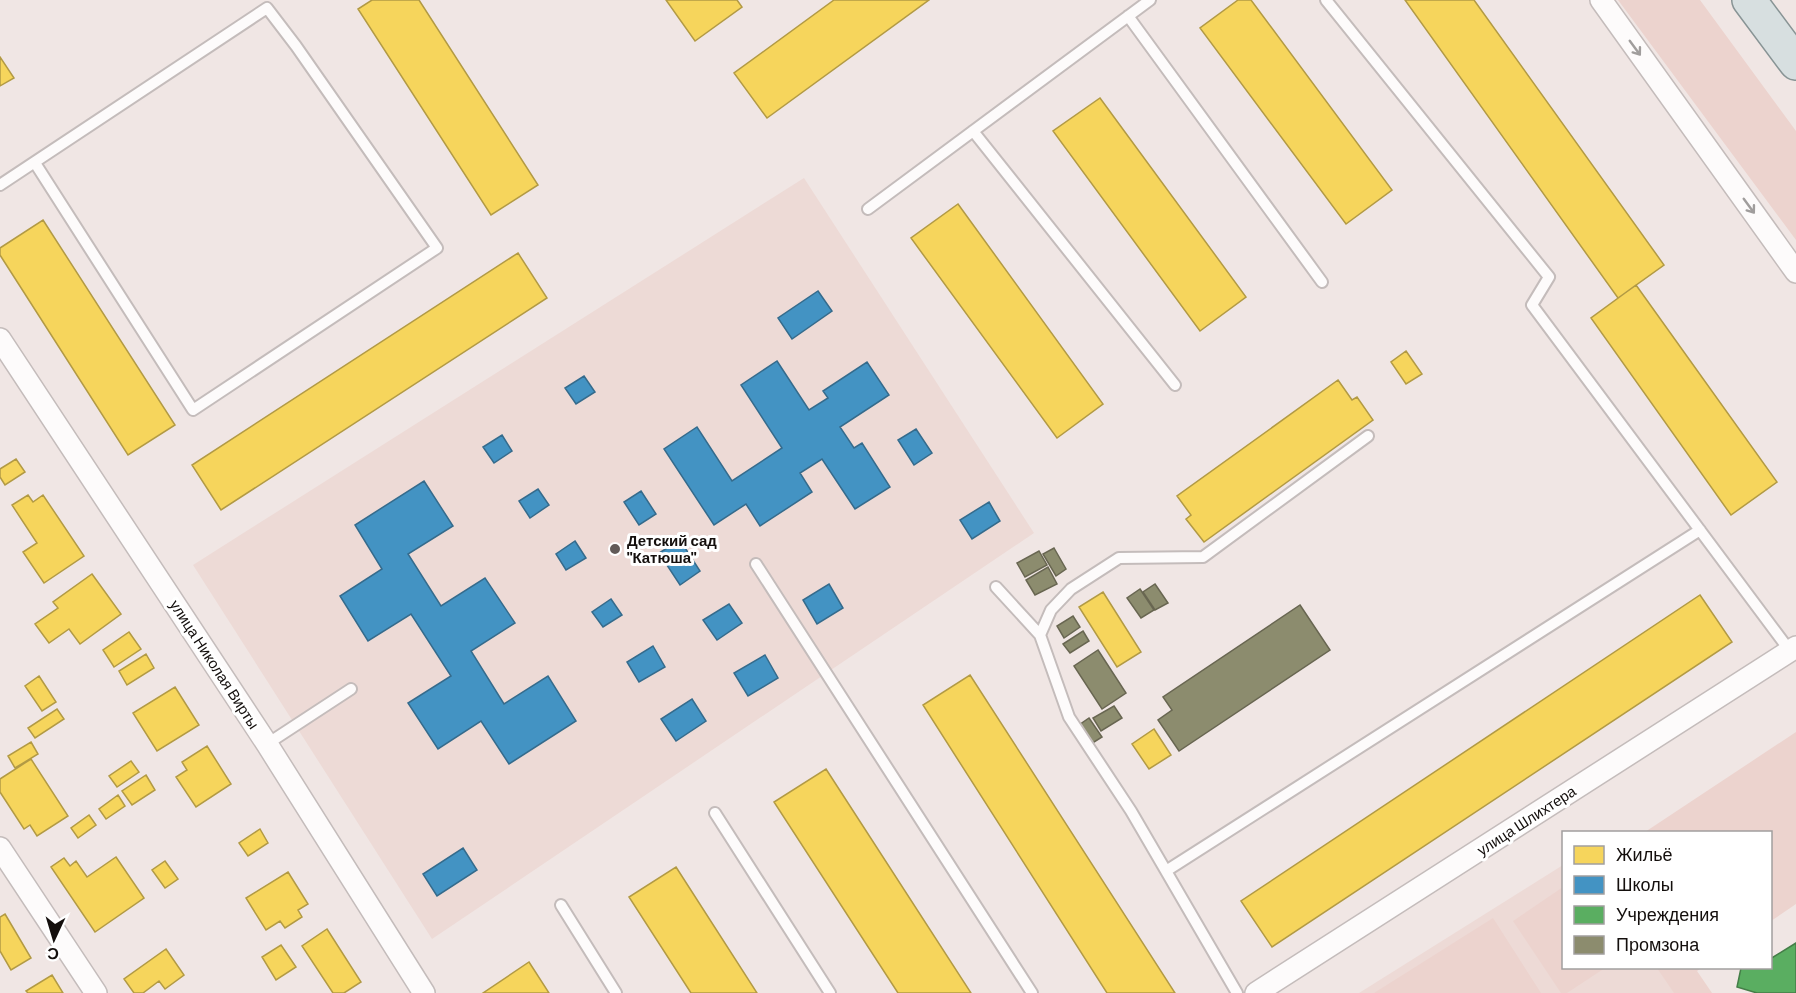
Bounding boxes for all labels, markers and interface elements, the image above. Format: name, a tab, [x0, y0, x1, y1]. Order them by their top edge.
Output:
one-way arrow	[1629, 39, 1641, 55]
one-way arrow	[1743, 197, 1755, 213]
place label: Детский сад "Катюша"	[627, 531, 717, 566]
marker: Детский сад "Катюша"	[608, 542, 622, 556]
street label: улица Николая Вирты	[166, 596, 264, 732]
street label: улица Шлихтера	[1473, 781, 1579, 859]
legend	[1562, 831, 1772, 969]
text: Жильё	[1616, 843, 1673, 865]
text: Школы	[1616, 873, 1674, 895]
text: Учреждения	[1616, 903, 1719, 925]
north arrow	[24, 909, 84, 969]
text: Промзона	[1616, 933, 1700, 955]
text: С	[46, 945, 59, 964]

